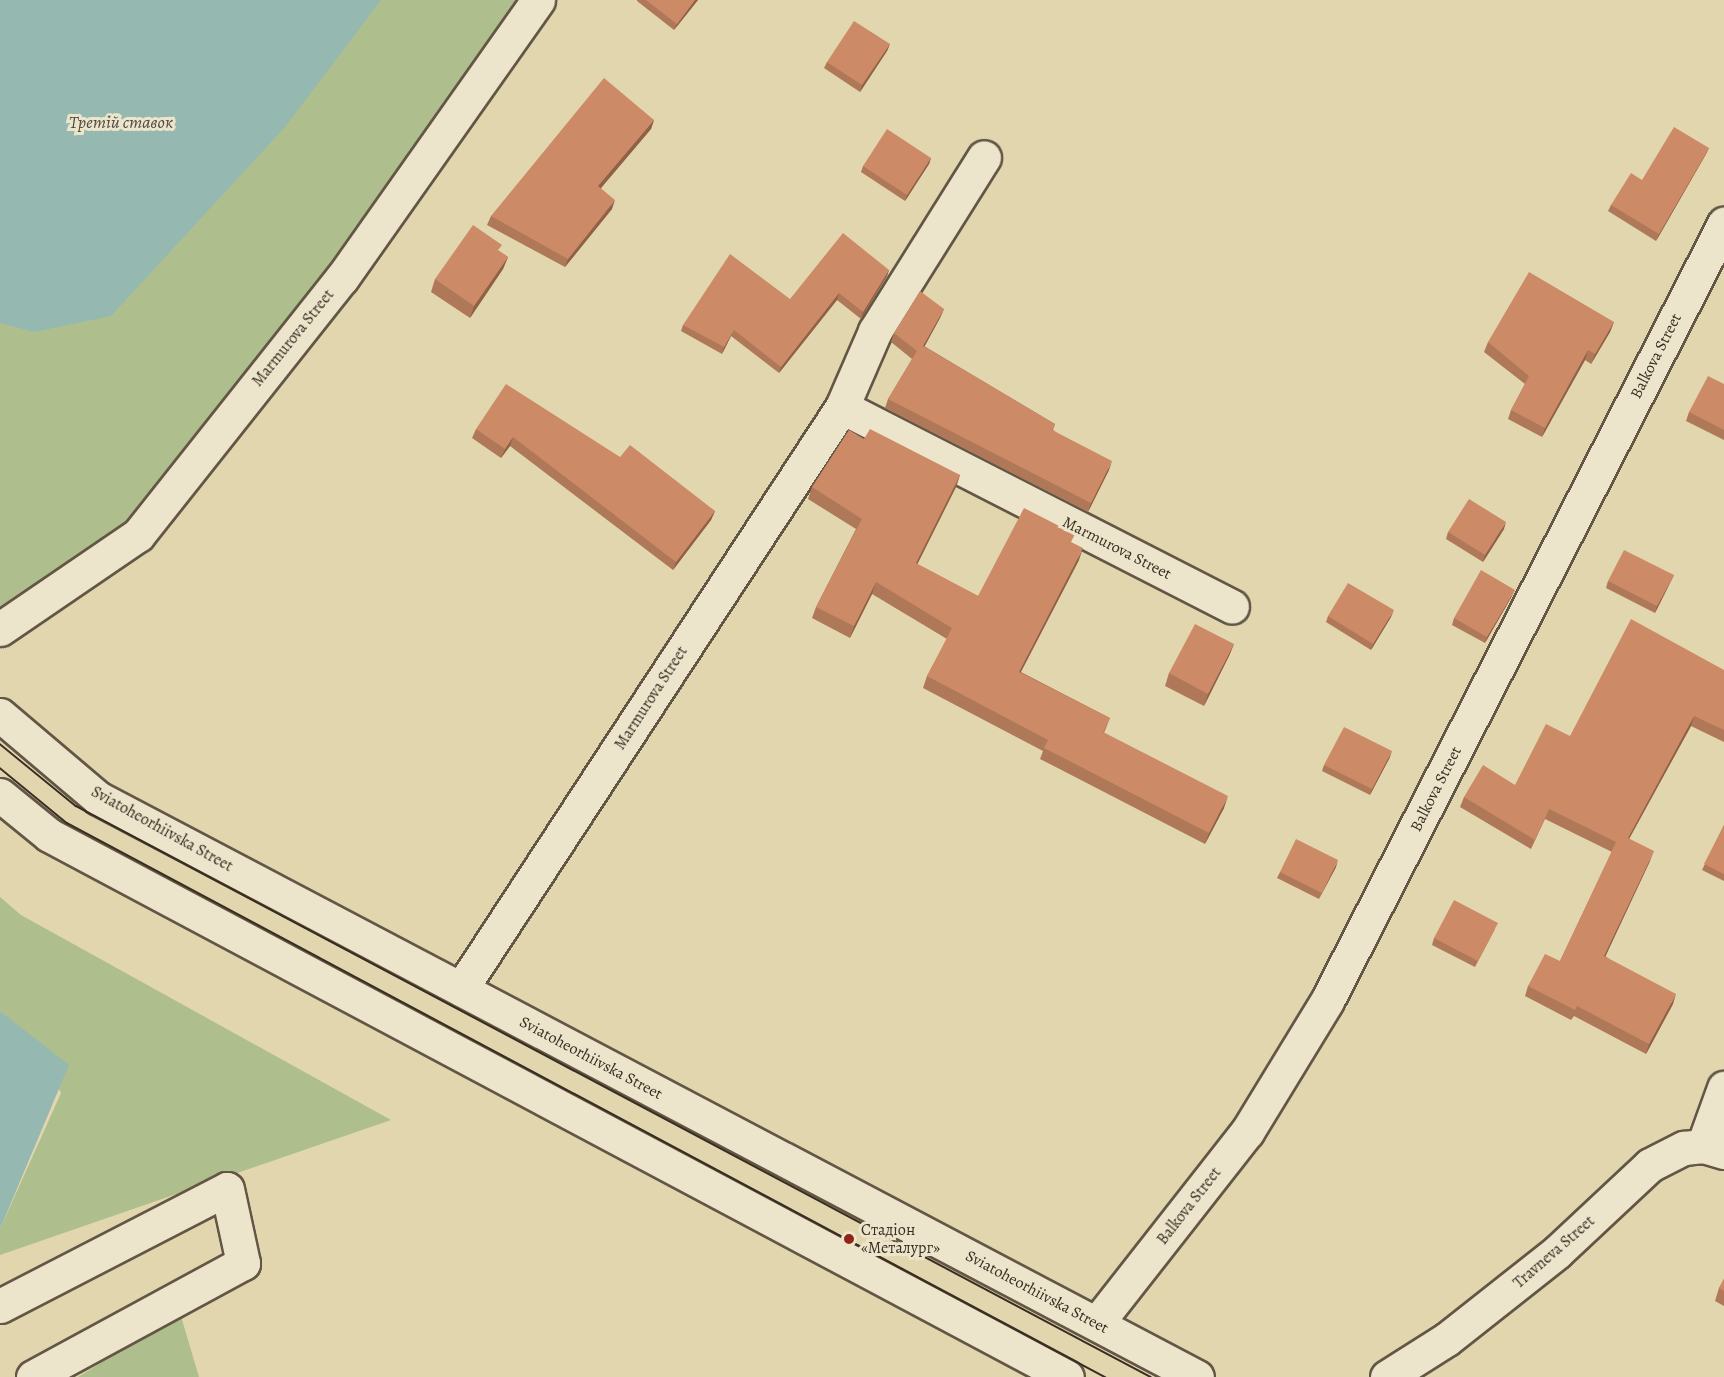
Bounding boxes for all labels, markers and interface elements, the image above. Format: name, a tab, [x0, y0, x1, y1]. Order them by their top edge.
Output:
water label: Третій ставок	[69, 111, 173, 133]
street label: Marmurova Street	[248, 286, 338, 390]
street label: Balkova Street	[1626, 310, 1686, 402]
street label: Marmurova Street	[1059, 512, 1175, 584]
street label: Marmurova Street	[610, 643, 692, 753]
street label: Balkova Street	[1406, 743, 1466, 835]
street label: Sviatoheorhiivska Street	[88, 782, 236, 876]
street label: Sviatoheorhiivska Street	[516, 1012, 666, 1104]
street label: Balkova Street	[1153, 1163, 1225, 1249]
street label: Travneva Street	[1509, 1212, 1599, 1292]
place label: Стадіон «Металург»	[861, 1220, 940, 1258]
marker: Стадіон «Металург»	[842, 1232, 856, 1246]
street label: Sviatoheorhiivska Street	[962, 1246, 1112, 1338]

